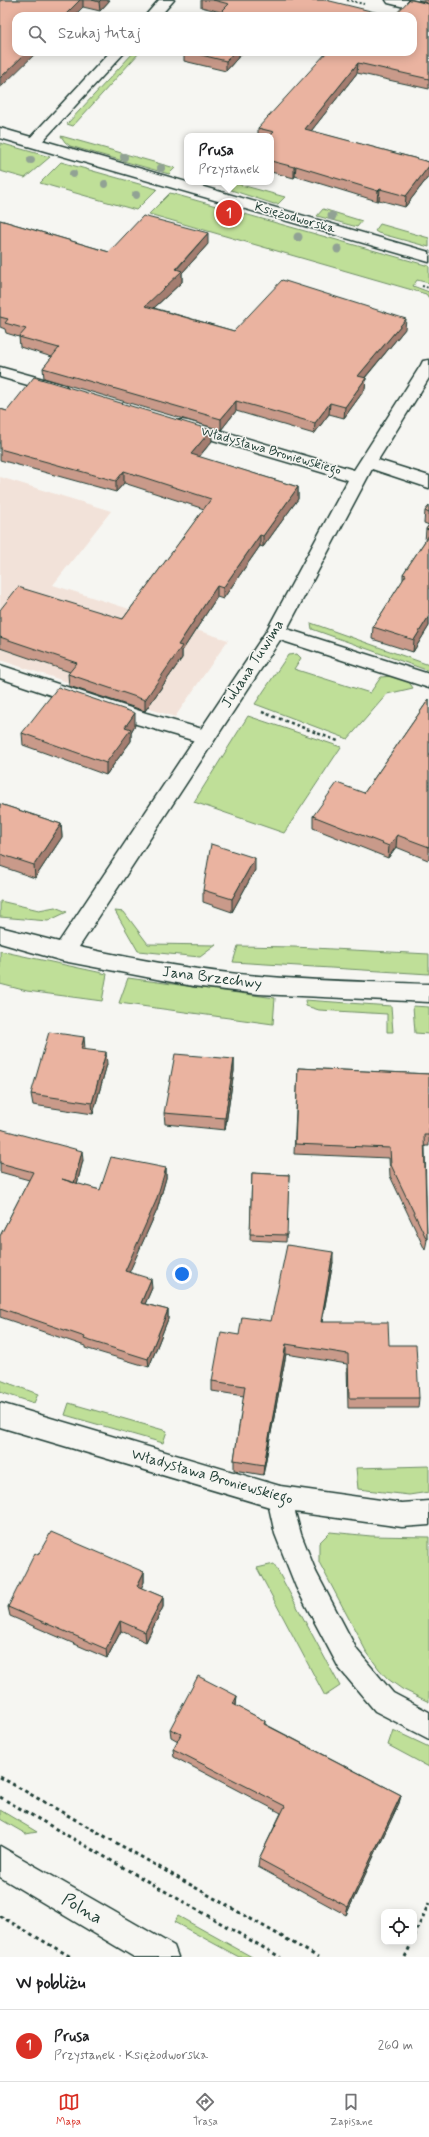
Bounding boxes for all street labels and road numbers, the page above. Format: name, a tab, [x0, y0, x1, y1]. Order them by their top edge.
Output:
street label: Księżodworska	[253, 198, 337, 238]
street label: Władysława Broniewskiego	[198, 423, 343, 481]
street label: Juliana Tuwima	[217, 616, 289, 712]
street label: Jana Brzechwy	[161, 962, 263, 994]
street label: Władysława Broniewskiego	[129, 1444, 295, 1511]
street label: Polna	[57, 1888, 107, 1930]

